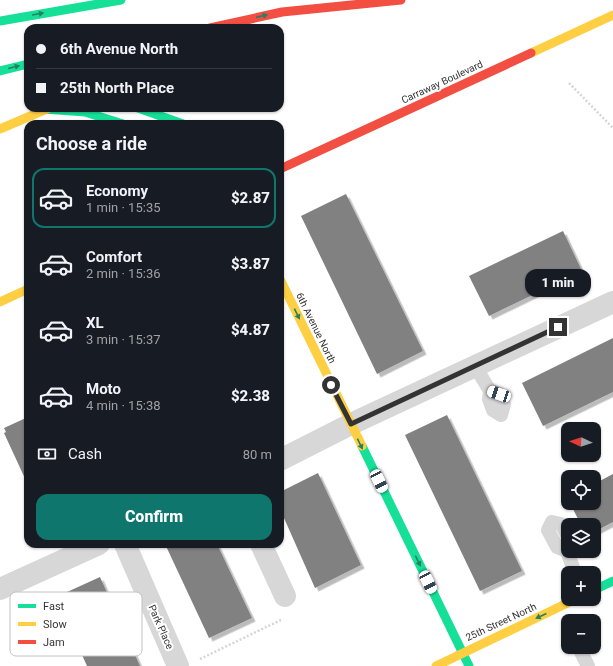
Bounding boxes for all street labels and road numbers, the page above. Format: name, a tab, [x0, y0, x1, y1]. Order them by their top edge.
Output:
street label: Carraway Boulevard	[400, 58, 484, 106]
street label: 6th Avenue North	[294, 291, 338, 365]
street label: 25th Street North	[464, 601, 538, 643]
street label: Park Place	[146, 603, 176, 651]

